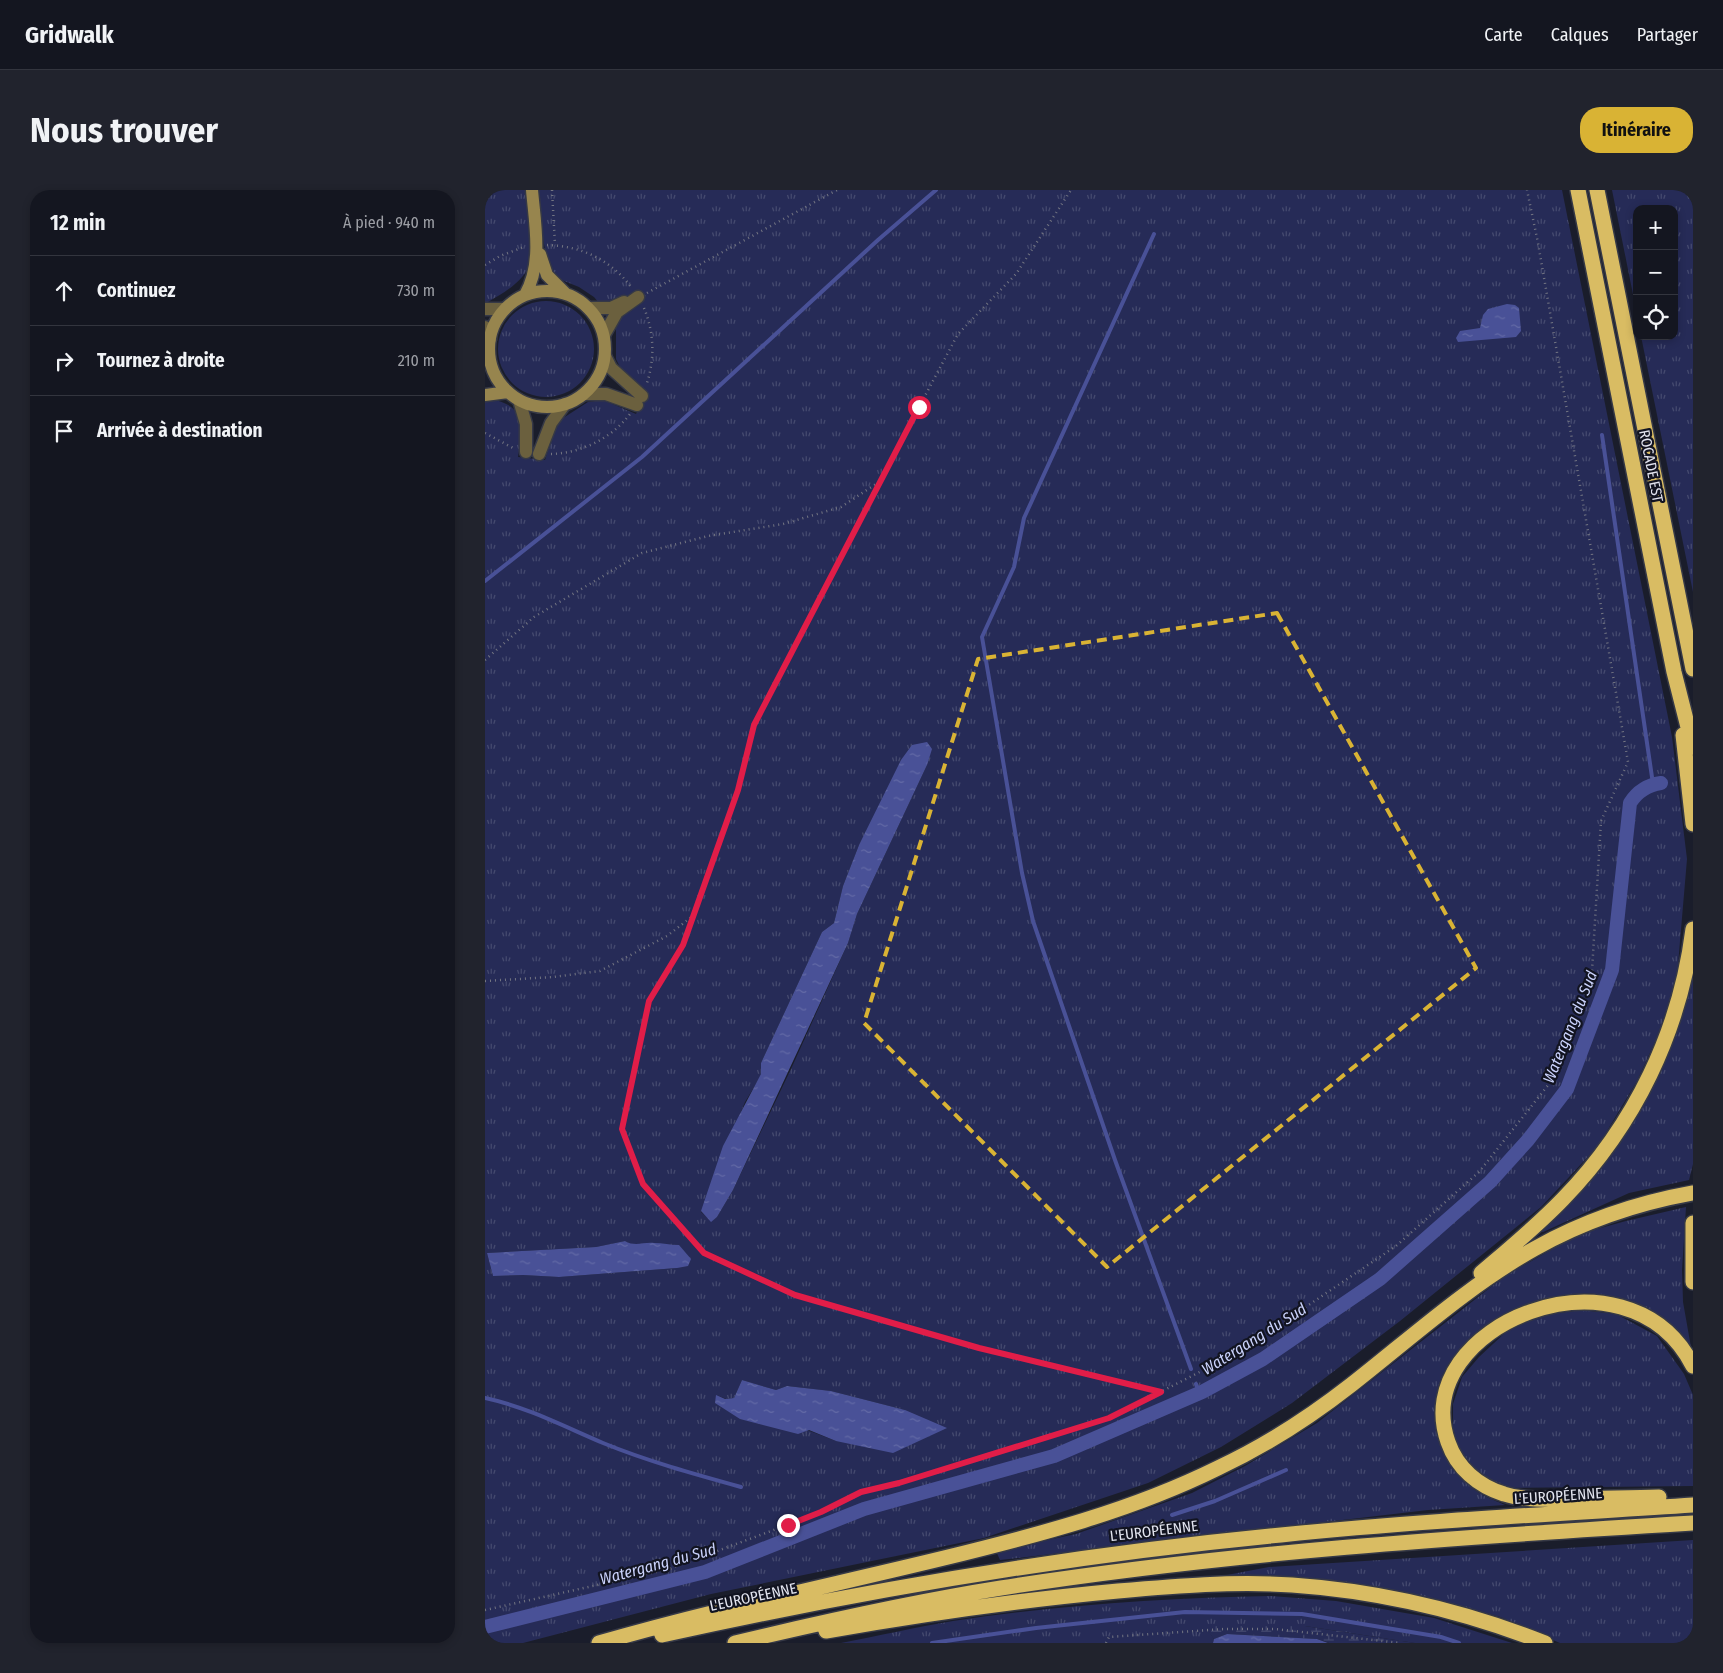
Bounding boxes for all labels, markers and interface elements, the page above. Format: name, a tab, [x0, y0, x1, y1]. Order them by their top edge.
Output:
text: Gridwalk	[25, 21, 114, 49]
text: Carte	[1484, 24, 1523, 46]
text: Calques	[1551, 24, 1609, 46]
text: Partager	[1637, 24, 1698, 46]
button: Itinéraire	[1580, 107, 1693, 153]
text: Nous trouver	[30, 109, 218, 151]
map controls	[1633, 205, 1678, 340]
button: +	[1633, 205, 1678, 250]
text: 12 min	[50, 210, 105, 236]
text: À pied · 940 m	[343, 213, 435, 232]
button: −	[1633, 250, 1678, 295]
icon: ahead	[50, 277, 78, 305]
text: Continuez	[97, 279, 176, 302]
text: 730 m	[397, 281, 435, 300]
button: locate	[1633, 295, 1678, 340]
icon: right	[50, 347, 78, 375]
text: Tournez à droite	[97, 349, 225, 372]
text: 210 m	[398, 351, 435, 370]
route start	[908, 396, 931, 419]
icon: arrive	[50, 417, 78, 445]
text: Arrivée à destination	[97, 419, 263, 442]
street label: ROCADE EST	[1635, 428, 1667, 504]
water label: Watergang du Sud	[1539, 967, 1601, 1086]
water label: Watergang du Sud	[1198, 1299, 1310, 1379]
street label: L'EUROPÉENNE	[1513, 1484, 1603, 1508]
route end	[777, 1514, 800, 1537]
street label: L'EUROPÉENNE	[1109, 1517, 1199, 1545]
water label: Watergang du Sud	[598, 1539, 719, 1589]
street label: L'EUROPÉENNE	[708, 1579, 798, 1615]

